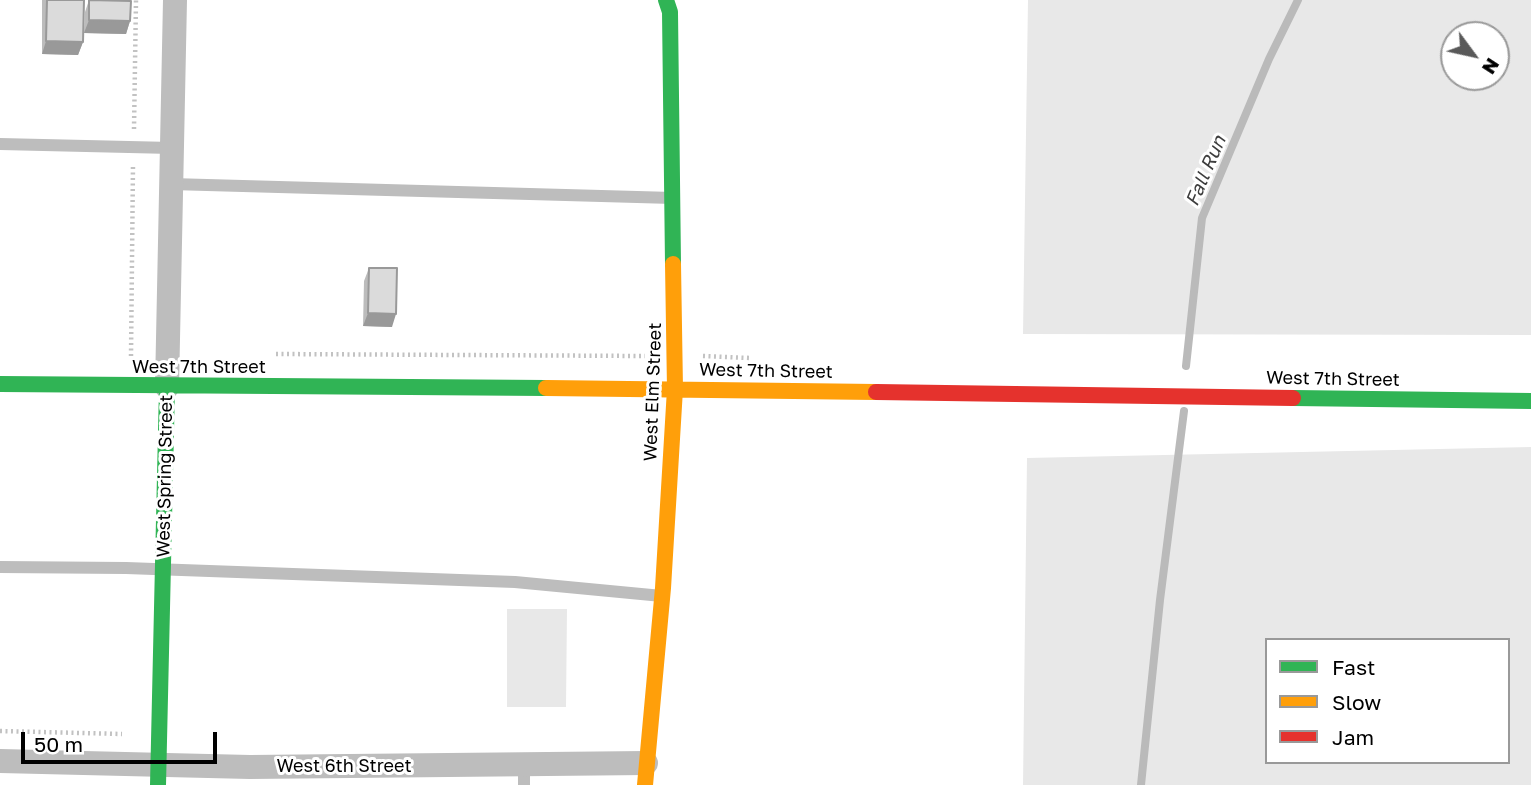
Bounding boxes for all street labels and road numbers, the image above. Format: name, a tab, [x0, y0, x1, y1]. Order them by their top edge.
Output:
street label: West Elm Street	[640, 322, 666, 462]
street label: West 7th Street	[132, 356, 266, 378]
street label: West 7th Street	[699, 359, 833, 383]
street label: West 7th Street	[1266, 367, 1400, 391]
street label: West Spring Street	[153, 395, 177, 557]
street label: West 6th Street	[276, 755, 412, 777]

